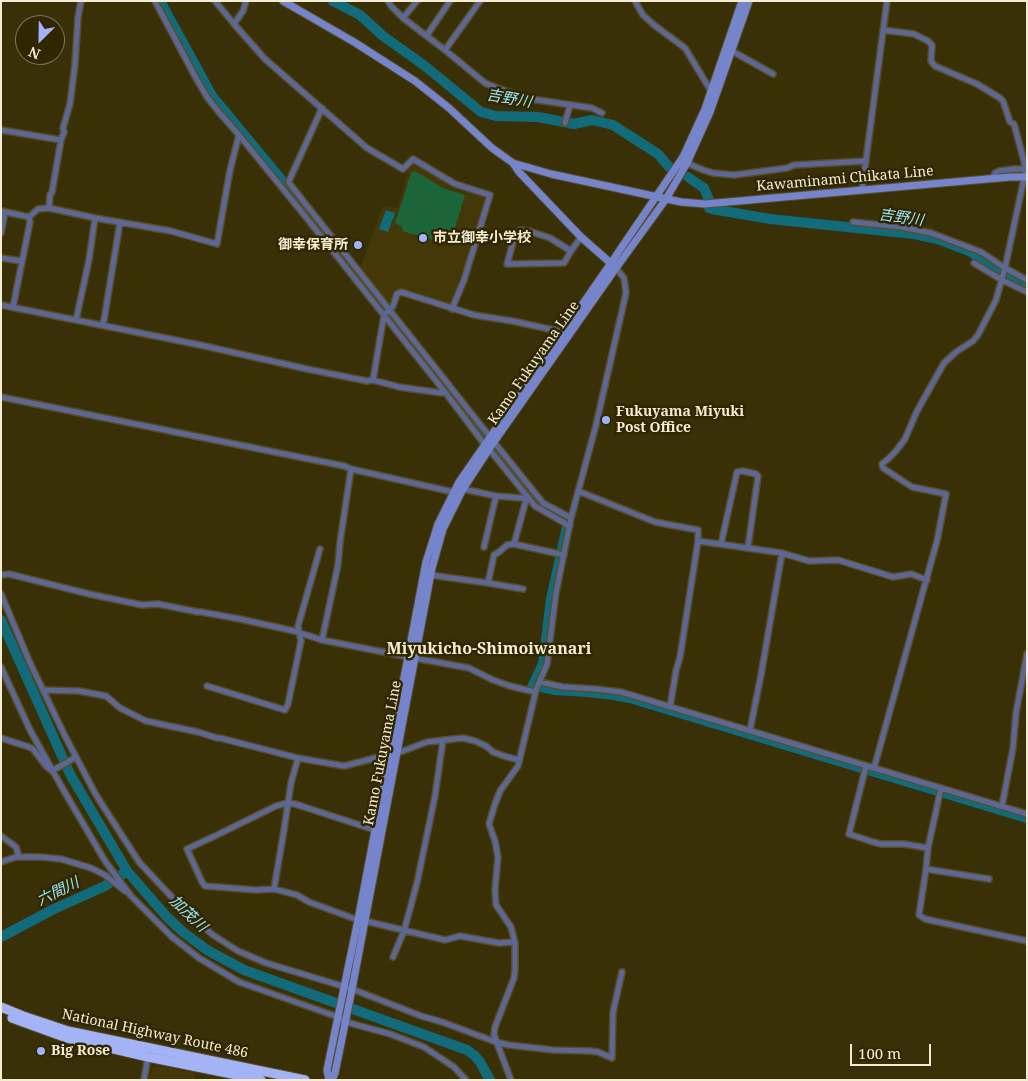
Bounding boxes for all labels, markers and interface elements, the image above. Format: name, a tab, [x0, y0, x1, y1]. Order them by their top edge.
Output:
north arrow	[15, 15, 65, 65]
text: N	[26, 42, 43, 64]
water label: 吉野川	[485, 86, 533, 112]
street label: Kawaminami Chikata Line	[756, 163, 934, 195]
water label: 吉野川	[877, 206, 925, 230]
place label: 市立御幸小学校	[433, 230, 531, 246]
marker: 市立御幸小学校	[417, 232, 429, 244]
place label: 御幸保育所	[278, 237, 348, 253]
marker: 御幸保育所	[352, 239, 364, 251]
street label: Kamo Fukuyama Line	[485, 298, 583, 428]
place label: Fukuyama Miyuki Post Office	[616, 404, 744, 437]
marker: Fukuyama Miyuki Post Office	[600, 414, 612, 426]
district label: Miyukicho-Shimoiwanari	[387, 639, 591, 659]
street label: Kamo Fukuyama Line	[361, 679, 405, 827]
water label: 六間川	[34, 874, 82, 910]
water label: 加茂川	[165, 892, 211, 936]
street label: National Highway Route 486	[60, 1006, 250, 1062]
scale bar	[853, 1034, 934, 1066]
place label: Big Rose	[51, 1043, 110, 1059]
text: 100 m	[858, 1043, 901, 1063]
marker: Big Rose	[35, 1045, 47, 1057]

